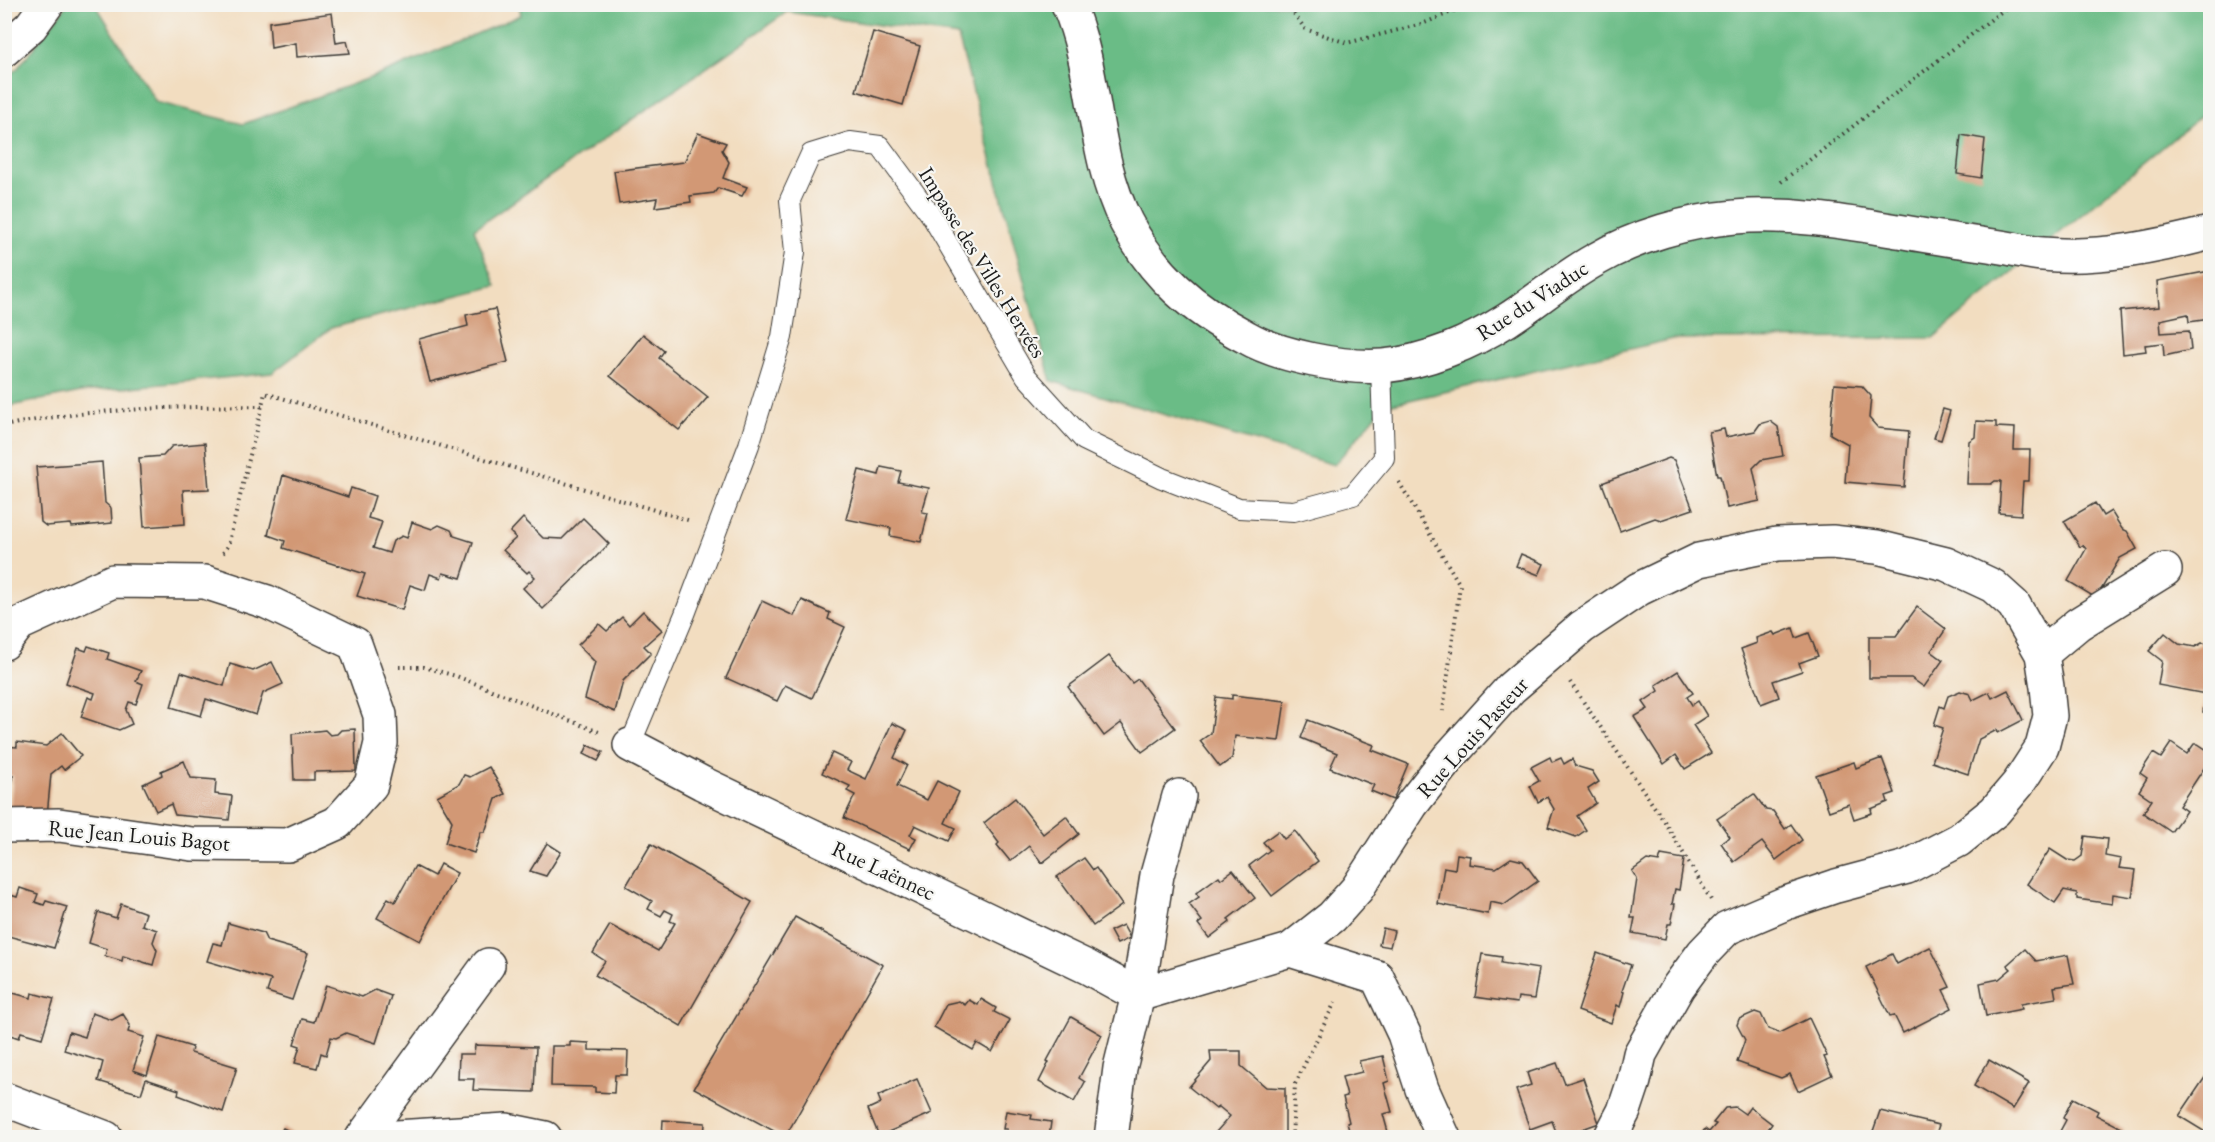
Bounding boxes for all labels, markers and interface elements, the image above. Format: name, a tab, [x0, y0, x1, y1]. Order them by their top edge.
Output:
street label: Impasse des Villes Hervées	[912, 161, 1053, 363]
street label: Rue du Viaduc	[1471, 253, 1594, 347]
street label: Rue Louis Pasteur	[1410, 670, 1535, 804]
street label: Rue Jean Louis Bagot	[47, 813, 231, 858]
street label: Rue Laënnec	[827, 834, 940, 907]

